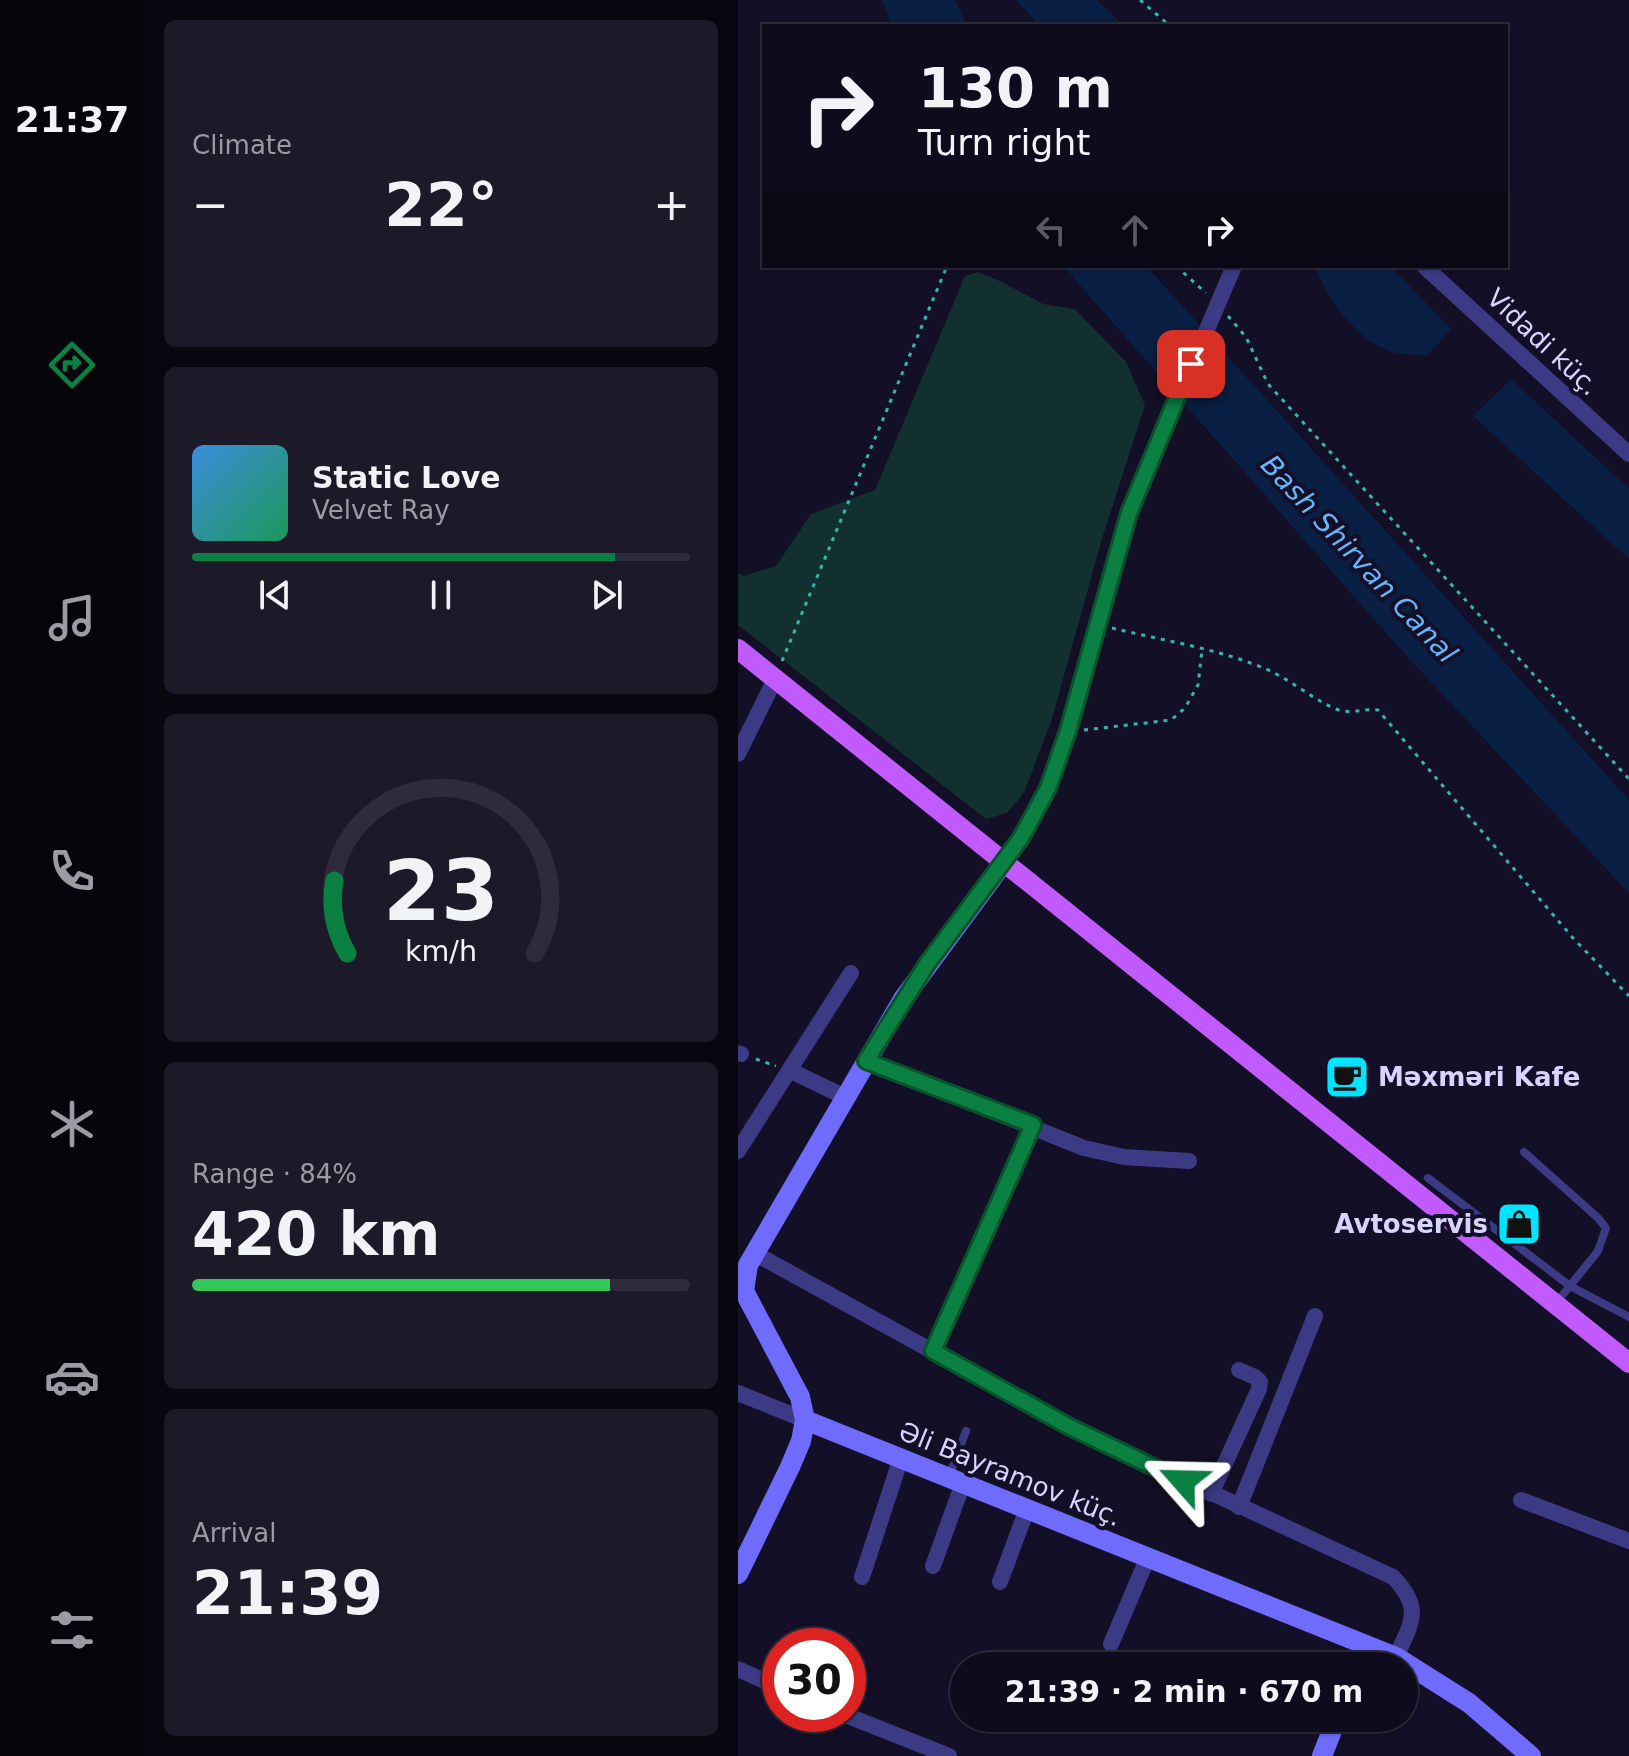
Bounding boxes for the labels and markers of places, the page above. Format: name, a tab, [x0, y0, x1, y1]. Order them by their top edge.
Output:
pin	[1157, 330, 1225, 398]
cafe icon: Məxməri Kafe	[1323, 1053, 1371, 1101]
place label: Məxməri Kafe	[1378, 1062, 1580, 1092]
shop icon: Avtoservis	[1495, 1200, 1543, 1248]
place label: Avtoservis	[1334, 1209, 1488, 1239]

